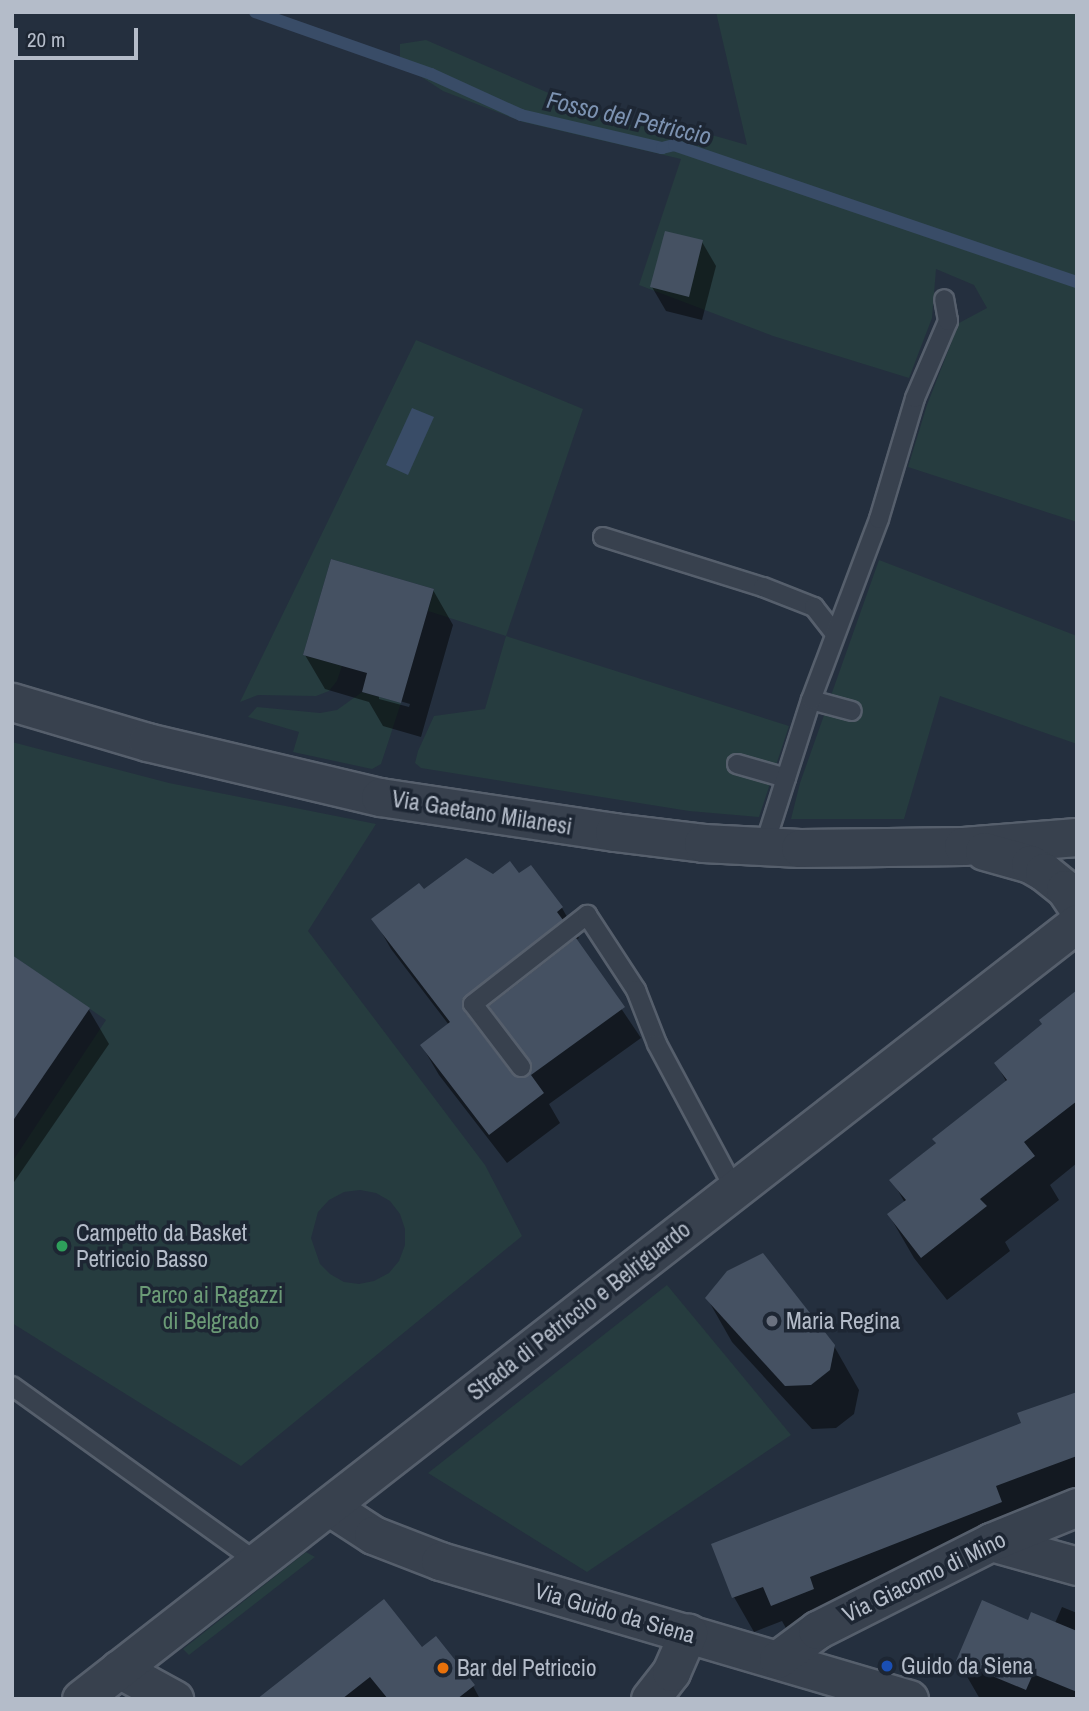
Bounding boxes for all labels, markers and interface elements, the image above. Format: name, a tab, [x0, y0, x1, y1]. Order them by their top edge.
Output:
scale bar	[18, 14, 142, 58]
text: 20 m	[27, 25, 65, 54]
water label: Fosso del Petriccio	[544, 85, 714, 151]
street label: Via Gaetano Milanesi	[390, 785, 574, 841]
street label: Strada di Petriccio e Belriguardo	[462, 1216, 696, 1406]
place label: Campetto da Basket Petriccio Basso	[76, 1219, 247, 1273]
marker: Campetto da Basket Petriccio Basso	[54, 1238, 70, 1254]
park label: Parco ai Ragazzi di Belgrado	[139, 1281, 283, 1335]
place label: Maria Regina	[786, 1307, 900, 1335]
marker: Maria Regina	[764, 1313, 780, 1329]
street label: Via Giacomo di Mino	[838, 1526, 1010, 1628]
street label: Via Guido da Siena	[532, 1577, 698, 1649]
place label: Guido da Siena	[901, 1652, 1033, 1680]
place label: Bar del Petriccio	[457, 1654, 596, 1682]
marker: Guido da Siena	[879, 1658, 895, 1674]
marker: Bar del Petriccio	[435, 1660, 451, 1676]

